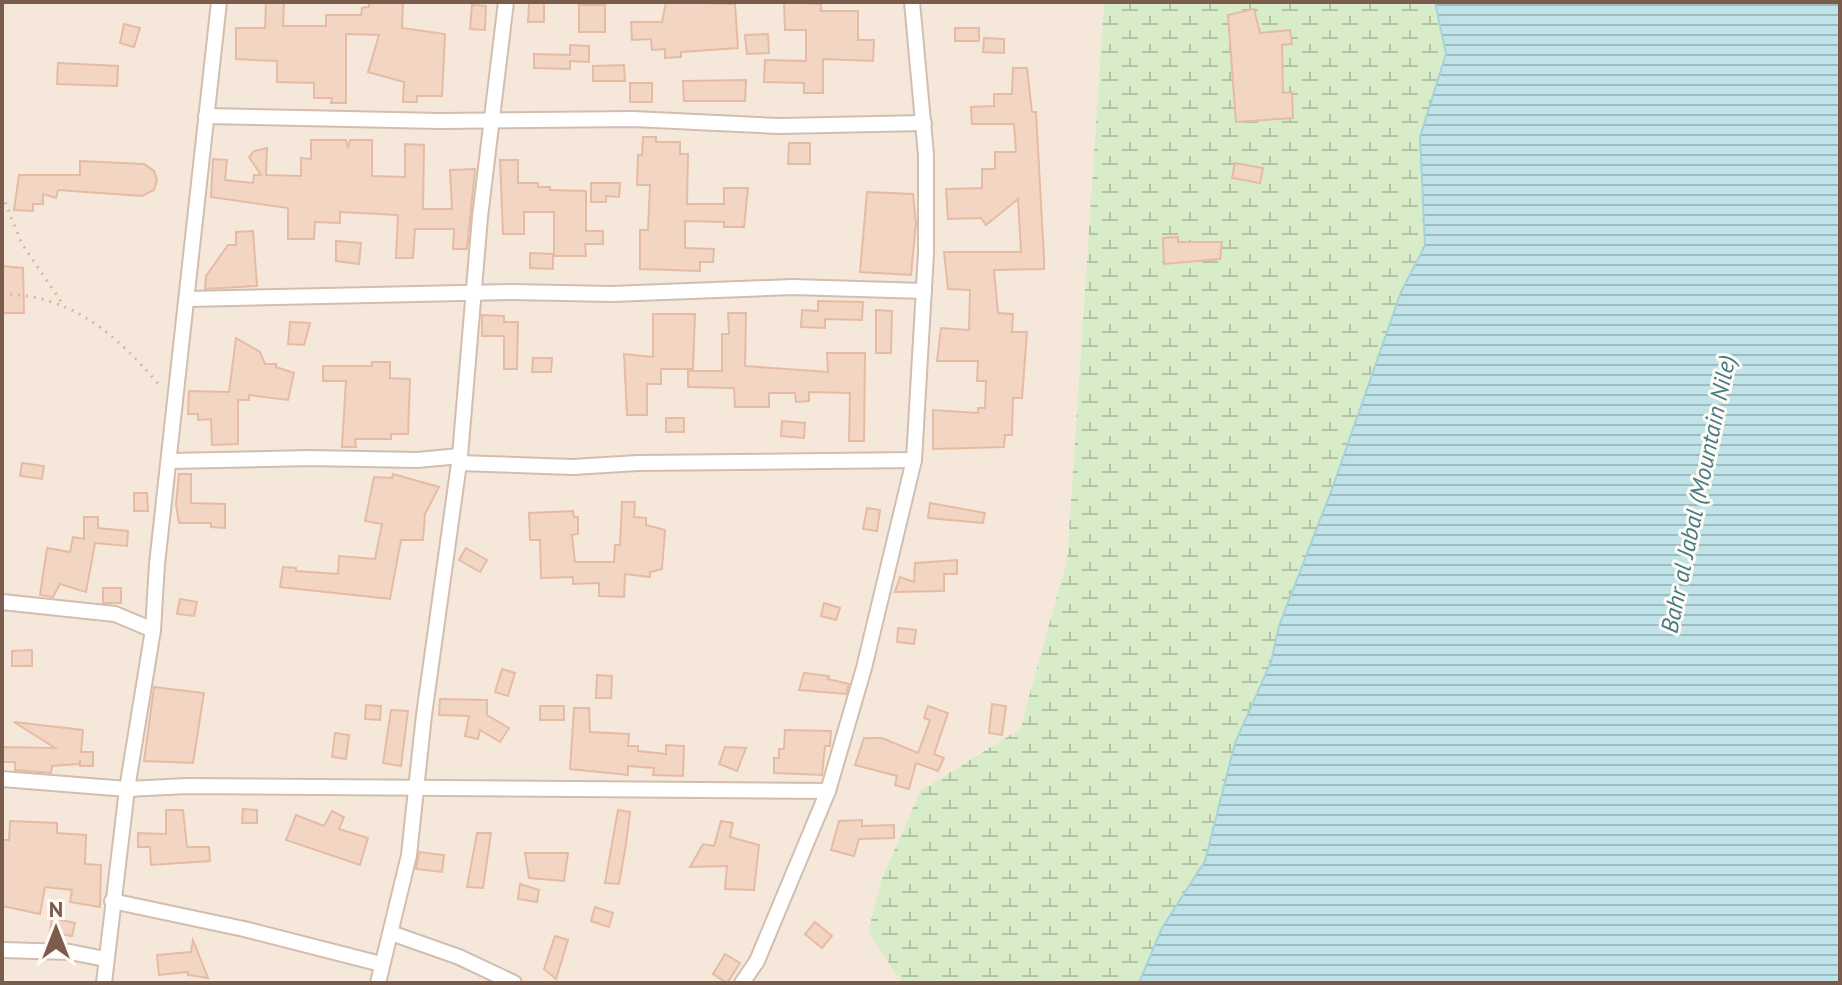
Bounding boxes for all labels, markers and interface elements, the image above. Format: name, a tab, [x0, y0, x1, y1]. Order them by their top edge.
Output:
water label: Bahr al Jabal (Mountain Nile)	[1653, 352, 1743, 636]
north arrow	[16, 889, 96, 969]
text: N	[49, 895, 63, 923]

